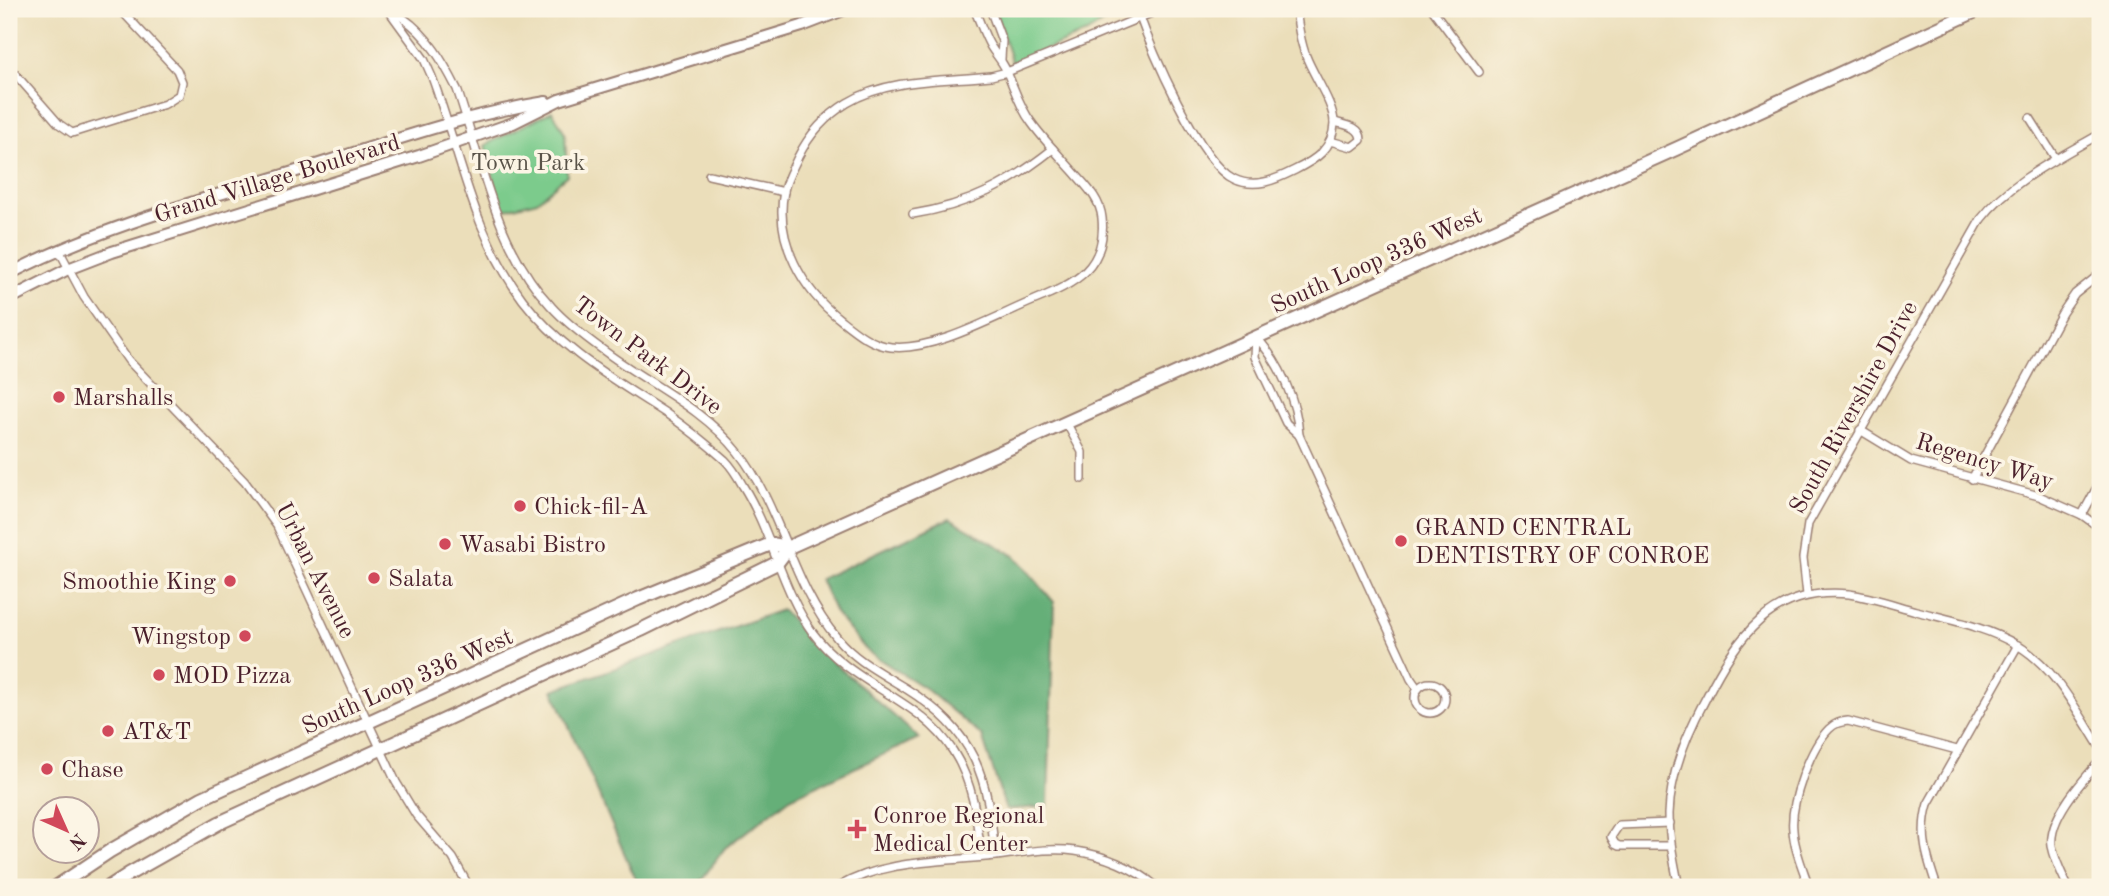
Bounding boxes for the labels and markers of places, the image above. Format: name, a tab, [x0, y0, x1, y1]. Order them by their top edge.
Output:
place label: Marshalls	[73, 387, 174, 411]
marker: Marshalls	[51, 389, 67, 405]
place label: Chick-fil-A	[534, 496, 648, 520]
marker: Chick-fil-A	[512, 498, 528, 514]
place label: GRAND CENTRAL DENTISTRY OF CONROE	[1415, 517, 1709, 569]
marker: GRAND CENTRAL DENTISTRY OF CONROE	[1393, 533, 1409, 549]
place label: Wasabi Bistro	[459, 534, 606, 558]
marker: Wasabi Bistro	[437, 536, 453, 552]
place label: Salata	[388, 568, 453, 592]
marker: Salata	[366, 570, 382, 586]
place label: Smoothie King	[62, 571, 216, 595]
marker: Smoothie King	[222, 573, 238, 589]
place label: Wingstop	[131, 626, 231, 650]
marker: Wingstop	[237, 628, 253, 644]
place label: MOD Pizza	[173, 665, 291, 689]
marker: MOD Pizza	[151, 667, 167, 683]
place label: AT&T	[122, 721, 191, 745]
marker: AT&T	[100, 723, 116, 739]
place label: Chase	[61, 759, 123, 783]
marker: Chase	[39, 761, 55, 777]
place label: Conroe Regional Medical Center	[873, 805, 1044, 857]
marker: Conroe Regional Medical Center	[847, 819, 867, 839]

